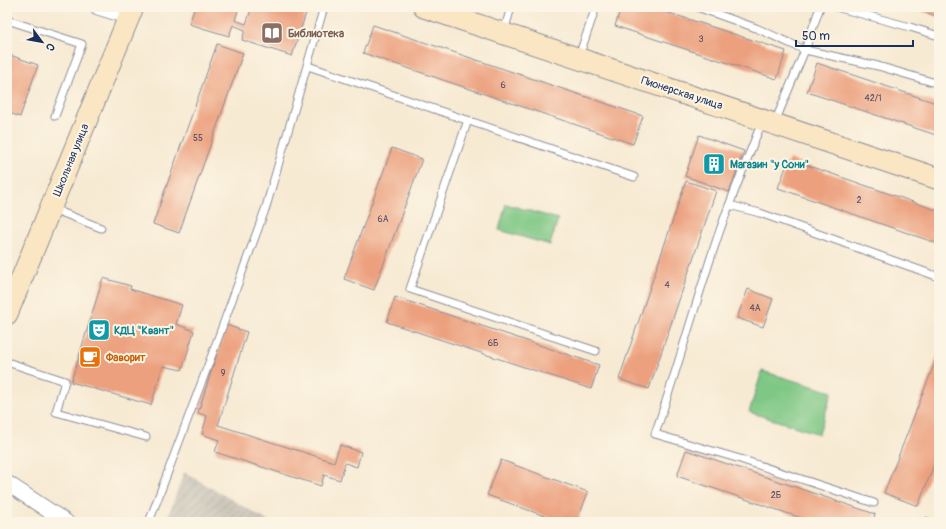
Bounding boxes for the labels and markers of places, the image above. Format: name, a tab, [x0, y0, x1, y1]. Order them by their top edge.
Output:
library icon: Библиотека	[259, 20, 285, 46]
place label: Библиотека	[288, 27, 344, 40]
building icon: Магазин "у Сони"	[701, 151, 727, 177]
place label: Магазин "у Сони"	[730, 158, 809, 171]
theatre icon: КДЦ "Квант"	[86, 317, 112, 343]
place label: КДЦ "Квант"	[114, 324, 174, 337]
cafe icon: Фаворит	[77, 344, 103, 370]
place label: Фаворит	[105, 351, 146, 364]

